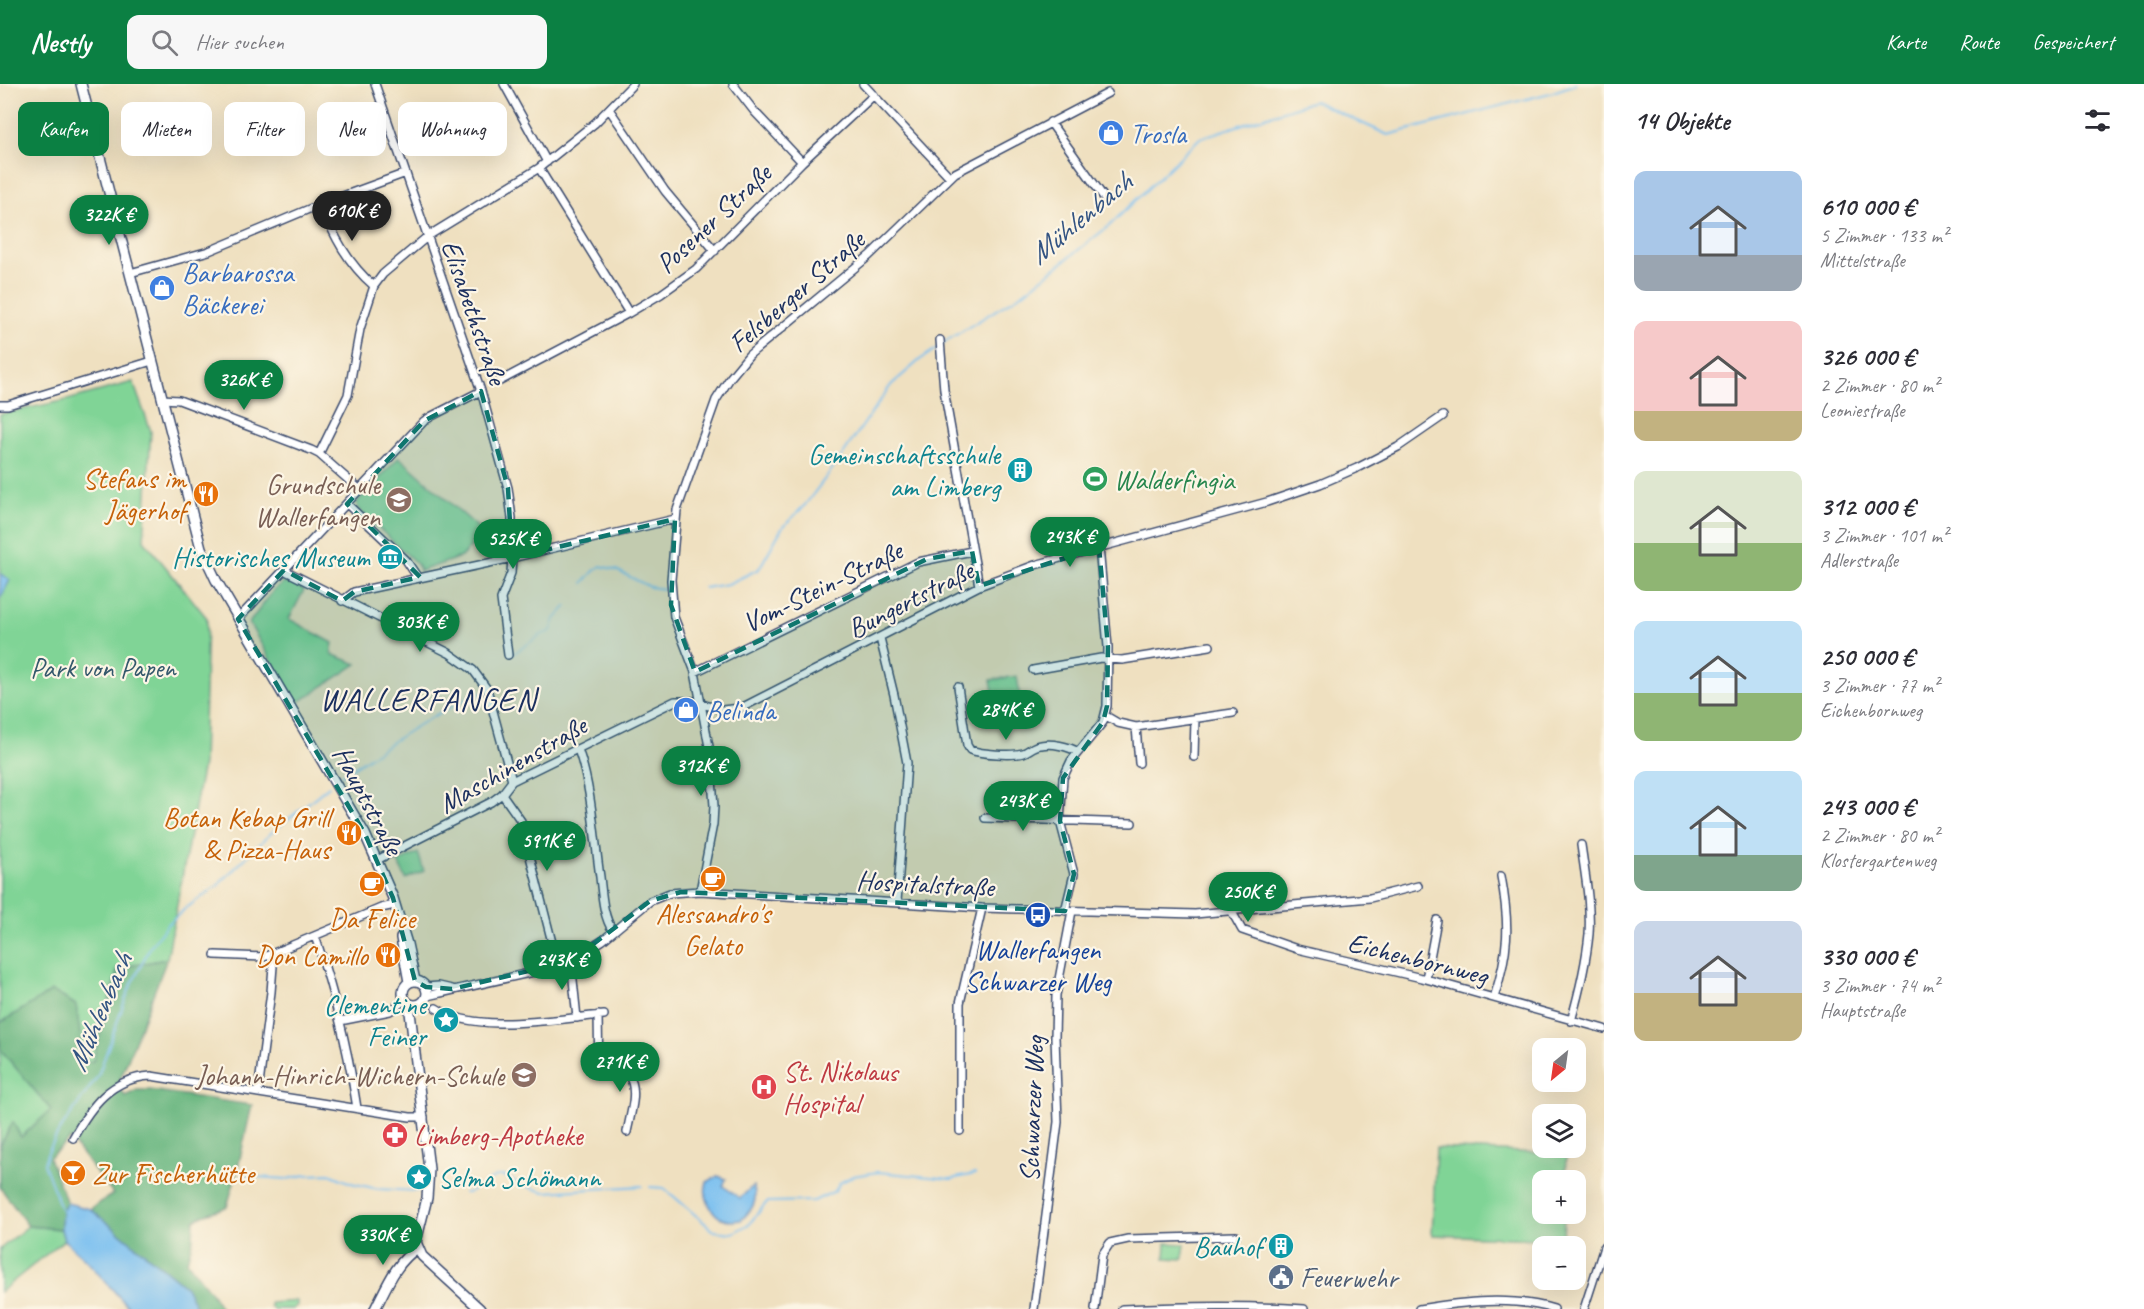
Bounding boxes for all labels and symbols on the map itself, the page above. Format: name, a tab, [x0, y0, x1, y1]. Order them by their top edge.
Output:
place label: Trosla	[1130, 116, 1188, 151]
shop icon: Trosla	[1096, 118, 1126, 148]
street label: Posener Straße	[648, 155, 780, 281]
water label: Mühlenbach	[1020, 162, 1142, 272]
pin: 610K €	[303, 191, 401, 242]
pin: 322K €	[60, 195, 158, 246]
street label: Felsberger Straße	[721, 221, 873, 360]
street label: Elisabethstraße	[434, 235, 516, 391]
place label: Barbarossa Bäckerei	[182, 255, 295, 322]
shop icon: Barbarossa Bäckerei	[147, 273, 177, 303]
pin: 326K €	[195, 360, 293, 411]
place label: Gemeinschaftsschule am Limberg	[808, 437, 1002, 504]
building icon: Gemeinschaftsschule am Limberg	[1005, 455, 1035, 485]
place label: Stefans im Jägerhof	[83, 461, 192, 528]
place label: Walderfingia	[1114, 462, 1236, 497]
sports icon: Walderfingia	[1080, 464, 1110, 494]
place label: Grundschule Wallerfangen	[255, 467, 382, 534]
restaurant icon: Stefans im Jägerhof	[191, 479, 221, 509]
school or university icon: Grundschule Wallerfangen	[384, 485, 414, 515]
pin: 243K €	[1021, 517, 1119, 568]
pin: 525K €	[464, 519, 562, 570]
street label: Vom-Stein-Straße	[737, 532, 909, 640]
place label: Historisches Museum	[172, 540, 371, 575]
museum icon: Historisches Museum	[375, 542, 405, 572]
street label: Bungertstraße	[841, 552, 981, 646]
pin: 303K €	[371, 602, 469, 653]
park label: Park von Papen	[30, 650, 177, 685]
district label: WALLERFANGEN	[320, 679, 540, 720]
pin: 284K €	[957, 690, 1055, 741]
place label: Belinda	[706, 693, 778, 728]
shop icon: Belinda	[671, 695, 701, 725]
street label: Maschinenstraße	[432, 707, 594, 821]
street label: Hauptstraße	[325, 740, 413, 863]
pin: 312K €	[652, 746, 750, 797]
pin: 243K €	[974, 781, 1072, 832]
place label: Botan Kebap Grill & Pizza-Haus	[163, 800, 335, 867]
restaurant icon: Botan Kebap Grill & Pizza-Haus	[334, 818, 364, 848]
pin: 591K €	[498, 821, 596, 872]
street label: Hospitalstraße	[855, 862, 997, 905]
cafe icon: Alessandro's Gelato	[698, 864, 728, 894]
cafe icon: Da Felice	[357, 869, 387, 899]
pin: 250K €	[1199, 872, 1297, 923]
place label: Alessandro's Gelato	[656, 896, 773, 963]
bus stop icon: Wallerfangen Schwarzer Weg	[1023, 900, 1053, 930]
place label: Da Felice	[329, 901, 417, 936]
street label: Eichenbornweg	[1344, 924, 1493, 993]
place label: Wallerfangen Schwarzer Weg	[965, 932, 1112, 999]
place label: Don Camillo	[256, 938, 370, 973]
restaurant icon: Don Camillo	[373, 940, 403, 970]
pin: 243K €	[513, 940, 611, 991]
water label: Mühlenbach	[57, 945, 142, 1077]
place label: Clementine Feiner	[324, 987, 428, 1054]
place icon: Clementine Feiner	[431, 1005, 461, 1035]
street label: Schwarzer Weg	[1011, 1034, 1052, 1183]
north arrow	[1532, 1038, 1586, 1092]
pin: 271K €	[571, 1042, 669, 1093]
place label: St. Nikolaus Hospital	[783, 1054, 900, 1121]
place label: Johann-Hinrich-Wichern-Schule	[194, 1058, 506, 1093]
school or university icon: Johann-Hinrich-Wichern-Schule	[509, 1060, 539, 1090]
hospital icon: St. Nikolaus Hospital	[749, 1072, 779, 1102]
place label: Limberg-Apotheke	[414, 1118, 584, 1153]
pharmacy icon: Limberg-Apotheke	[380, 1120, 410, 1150]
place label: Zur Fischerhütte	[92, 1156, 256, 1191]
bar icon: Zur Fischerhütte	[58, 1158, 88, 1188]
place label: Selma Schömann	[438, 1160, 602, 1195]
place icon: Selma Schömann	[404, 1162, 434, 1192]
pin: 330K €	[334, 1215, 432, 1266]
place label: Bauhof	[1194, 1229, 1268, 1264]
building icon: Bauhof	[1266, 1231, 1296, 1261]
place label: Feuerwehr	[1300, 1260, 1400, 1295]
public building icon: Feuerwehr	[1266, 1262, 1296, 1292]

